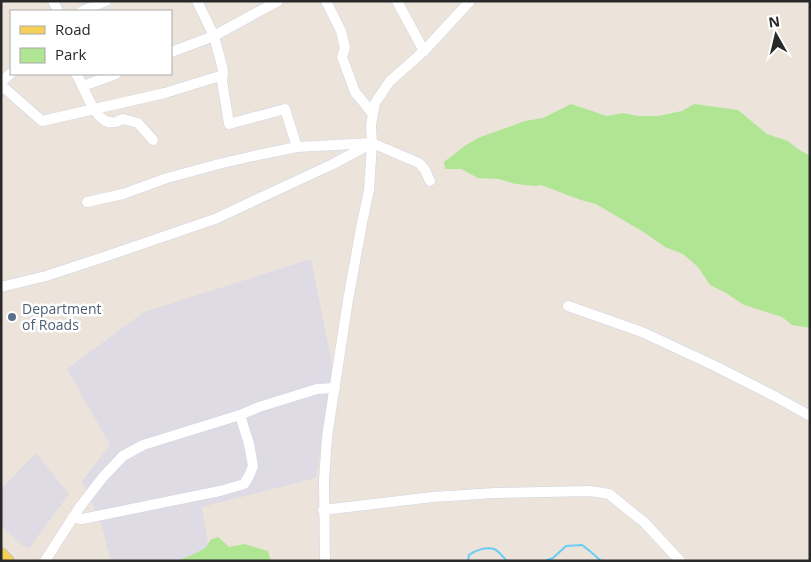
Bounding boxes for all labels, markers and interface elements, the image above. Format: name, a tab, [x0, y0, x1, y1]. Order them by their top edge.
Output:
legend	[10, 10, 172, 75]
north arrow	[751, 10, 801, 60]
text: N	[767, 11, 781, 32]
text: Road	[55, 19, 91, 39]
text: Park	[55, 44, 86, 64]
place label: Department of Roads	[22, 299, 101, 334]
marker: Department of Roads	[6, 311, 18, 323]

